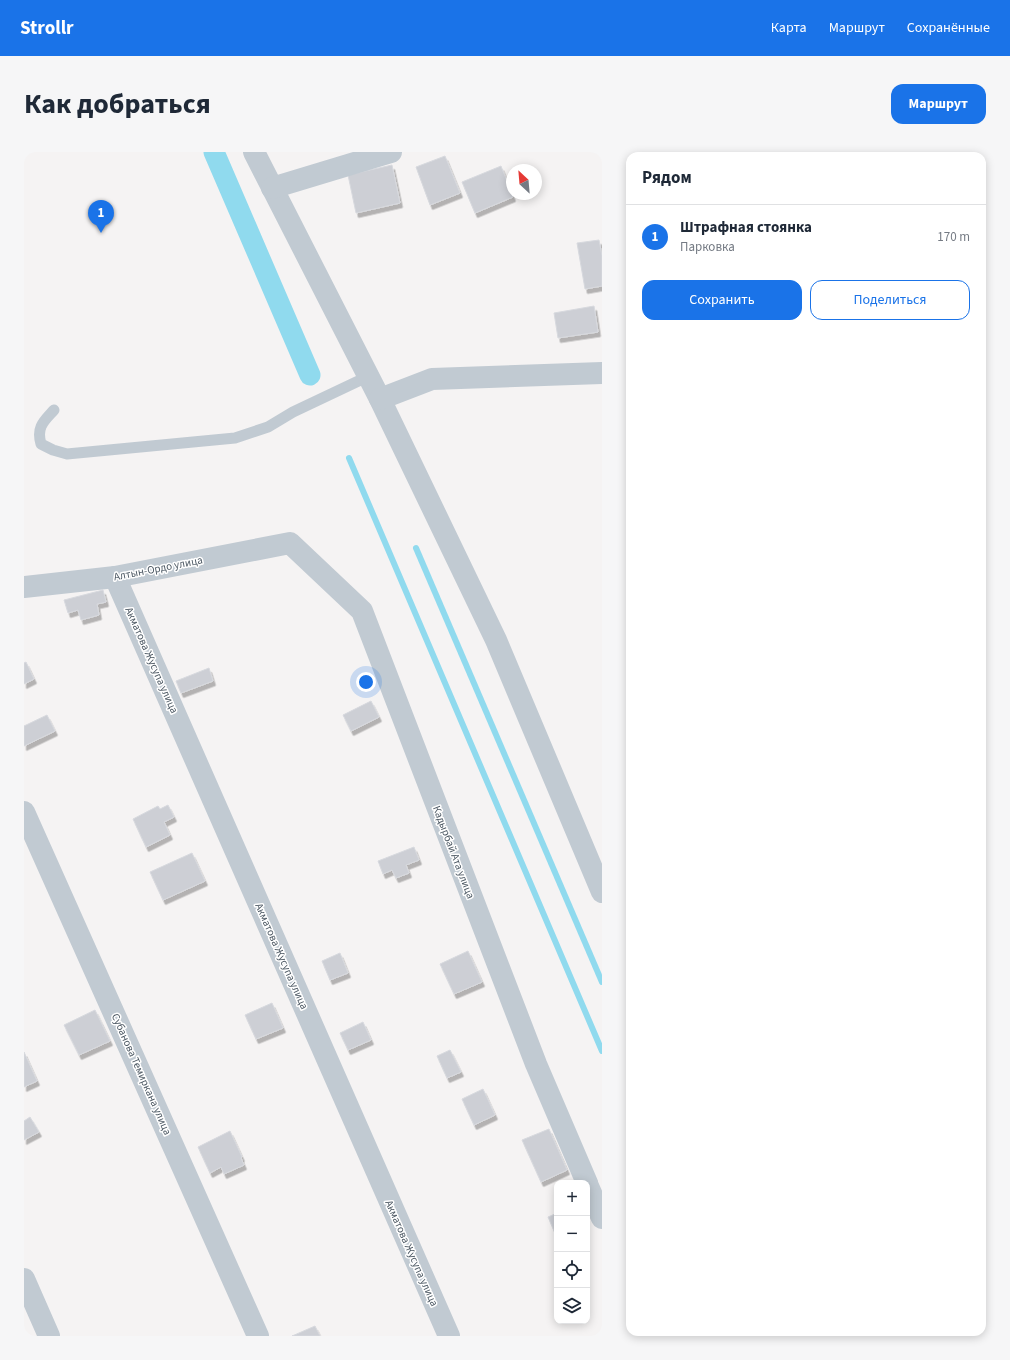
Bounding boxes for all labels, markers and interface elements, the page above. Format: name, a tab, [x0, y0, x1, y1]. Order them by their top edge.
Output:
text: Strollr	[20, 15, 74, 42]
text: Карта	[771, 18, 807, 38]
text: Маршрут	[829, 18, 885, 38]
text: Сохранённые	[907, 18, 990, 38]
text: Как добраться	[24, 84, 211, 124]
button: Маршрут	[891, 84, 986, 124]
north arrow	[506, 164, 542, 200]
text: Рядом	[642, 166, 692, 190]
pin: 1	[88, 200, 114, 233]
text: Штрафная стоянка	[680, 217, 812, 238]
text: 1	[652, 228, 658, 246]
text: 170 m	[937, 228, 970, 246]
text: Парковка	[680, 238, 735, 256]
button: Сохранить	[642, 280, 802, 320]
button: Поделиться	[810, 280, 970, 320]
street label: Алтын-Ордо улица	[112, 553, 204, 584]
street label: Акматова Жусупа улица	[121, 605, 182, 716]
your location	[356, 672, 376, 692]
street label: Кадырбай Ата улица	[429, 804, 478, 901]
street label: Акматова Жусупа улица	[251, 901, 312, 1012]
street label: Субанова Темиркана улица	[108, 1011, 175, 1137]
map controls	[554, 1180, 590, 1324]
button: +	[554, 1180, 590, 1216]
street label: Акматова Жусупа улица	[381, 1198, 442, 1309]
button: −	[554, 1216, 590, 1252]
button: locate	[554, 1252, 590, 1288]
button: layers	[554, 1288, 590, 1324]

